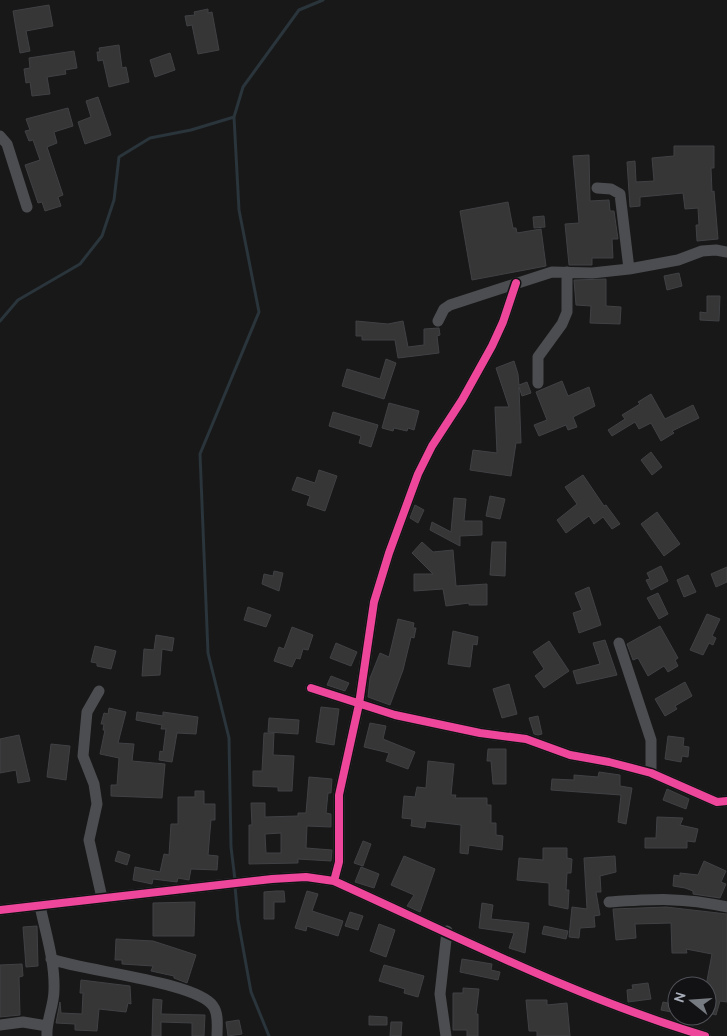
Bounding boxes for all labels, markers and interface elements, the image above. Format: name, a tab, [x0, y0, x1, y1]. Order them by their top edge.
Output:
north arrow	[667, 976, 717, 1026]
text: N	[671, 990, 691, 1005]

